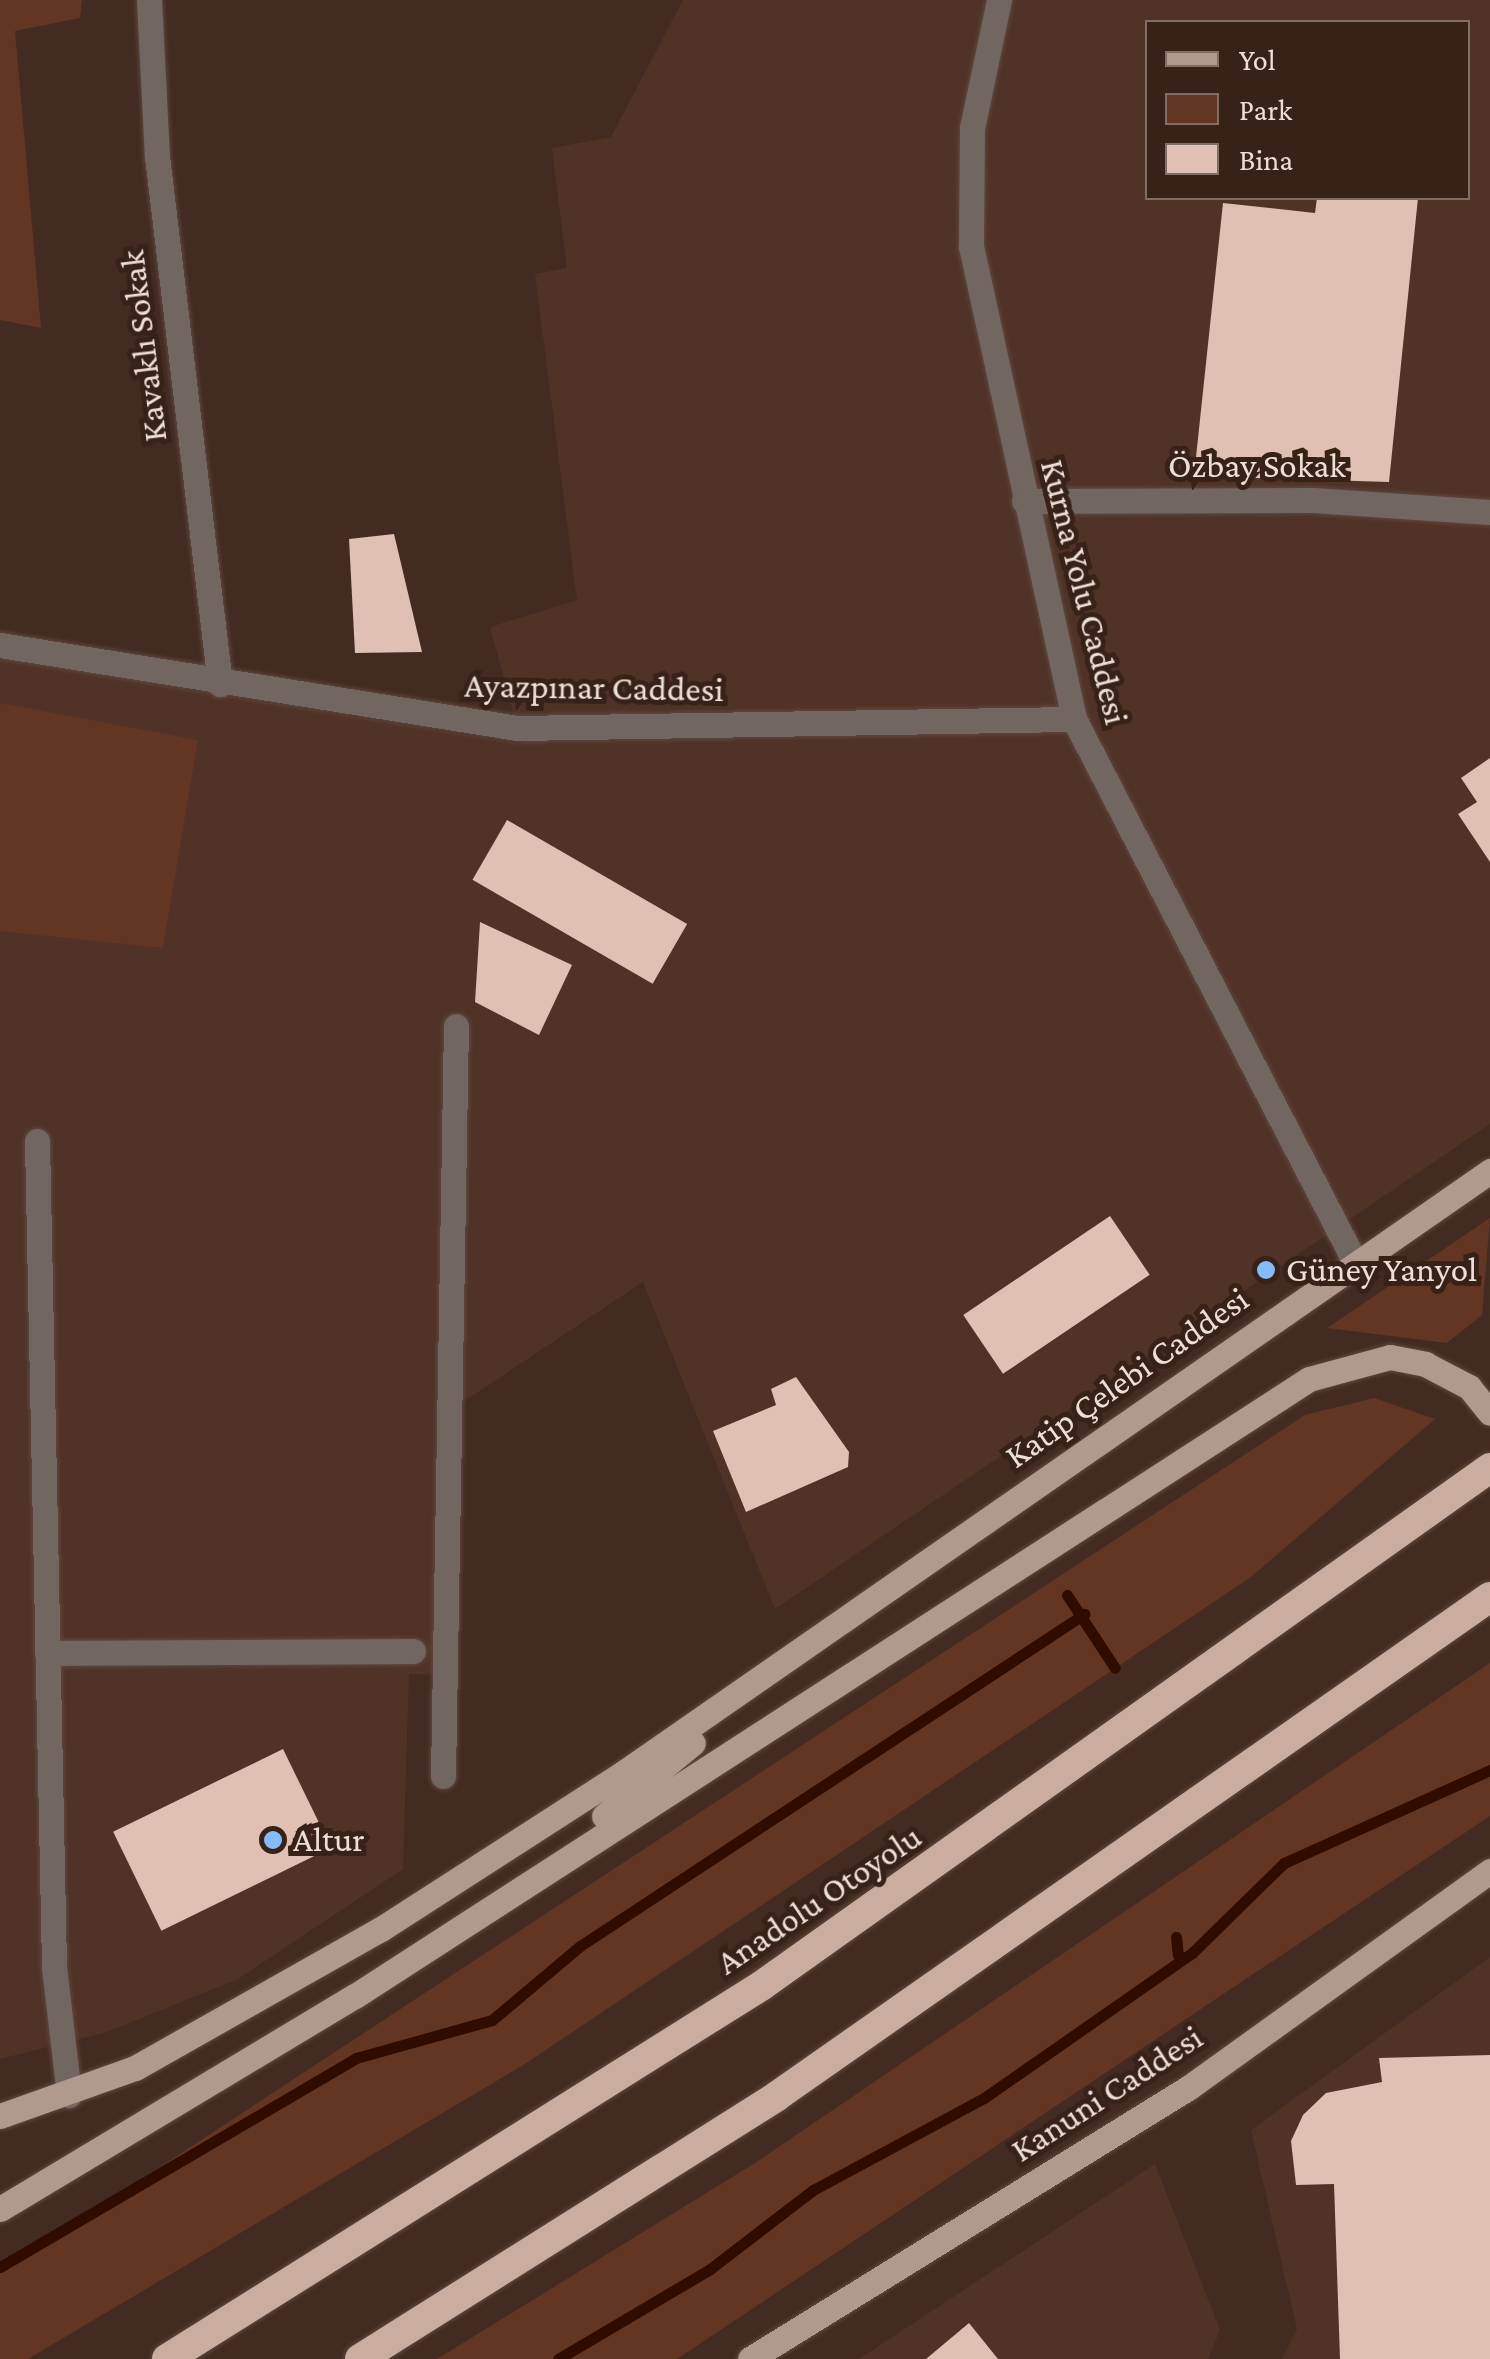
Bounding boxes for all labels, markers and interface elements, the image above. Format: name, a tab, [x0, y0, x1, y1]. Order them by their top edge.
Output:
legend	[1145, 20, 1470, 200]
text: Yol	[1239, 43, 1276, 76]
text: Park	[1239, 93, 1292, 126]
text: Bina	[1239, 143, 1293, 176]
street label: Kavaklı Sokak	[111, 248, 177, 444]
street label: Özbay Sokak	[1168, 445, 1346, 487]
street label: Kurna Yolu Caddesi	[1031, 455, 1137, 729]
street label: Ayazpınar Caddesi	[464, 665, 724, 711]
place label: Güney Yanyol	[1286, 1249, 1477, 1291]
marker: Güney Yanyol	[1255, 1259, 1277, 1281]
street label: Katip Çelebi Caddesi	[997, 1278, 1257, 1478]
street label: Anadolu Otoyolu	[709, 1816, 929, 1984]
place label: Altur	[293, 1819, 365, 1861]
marker: Altur	[262, 1829, 284, 1851]
street label: Kanuni Caddesi	[1003, 2017, 1211, 2171]

